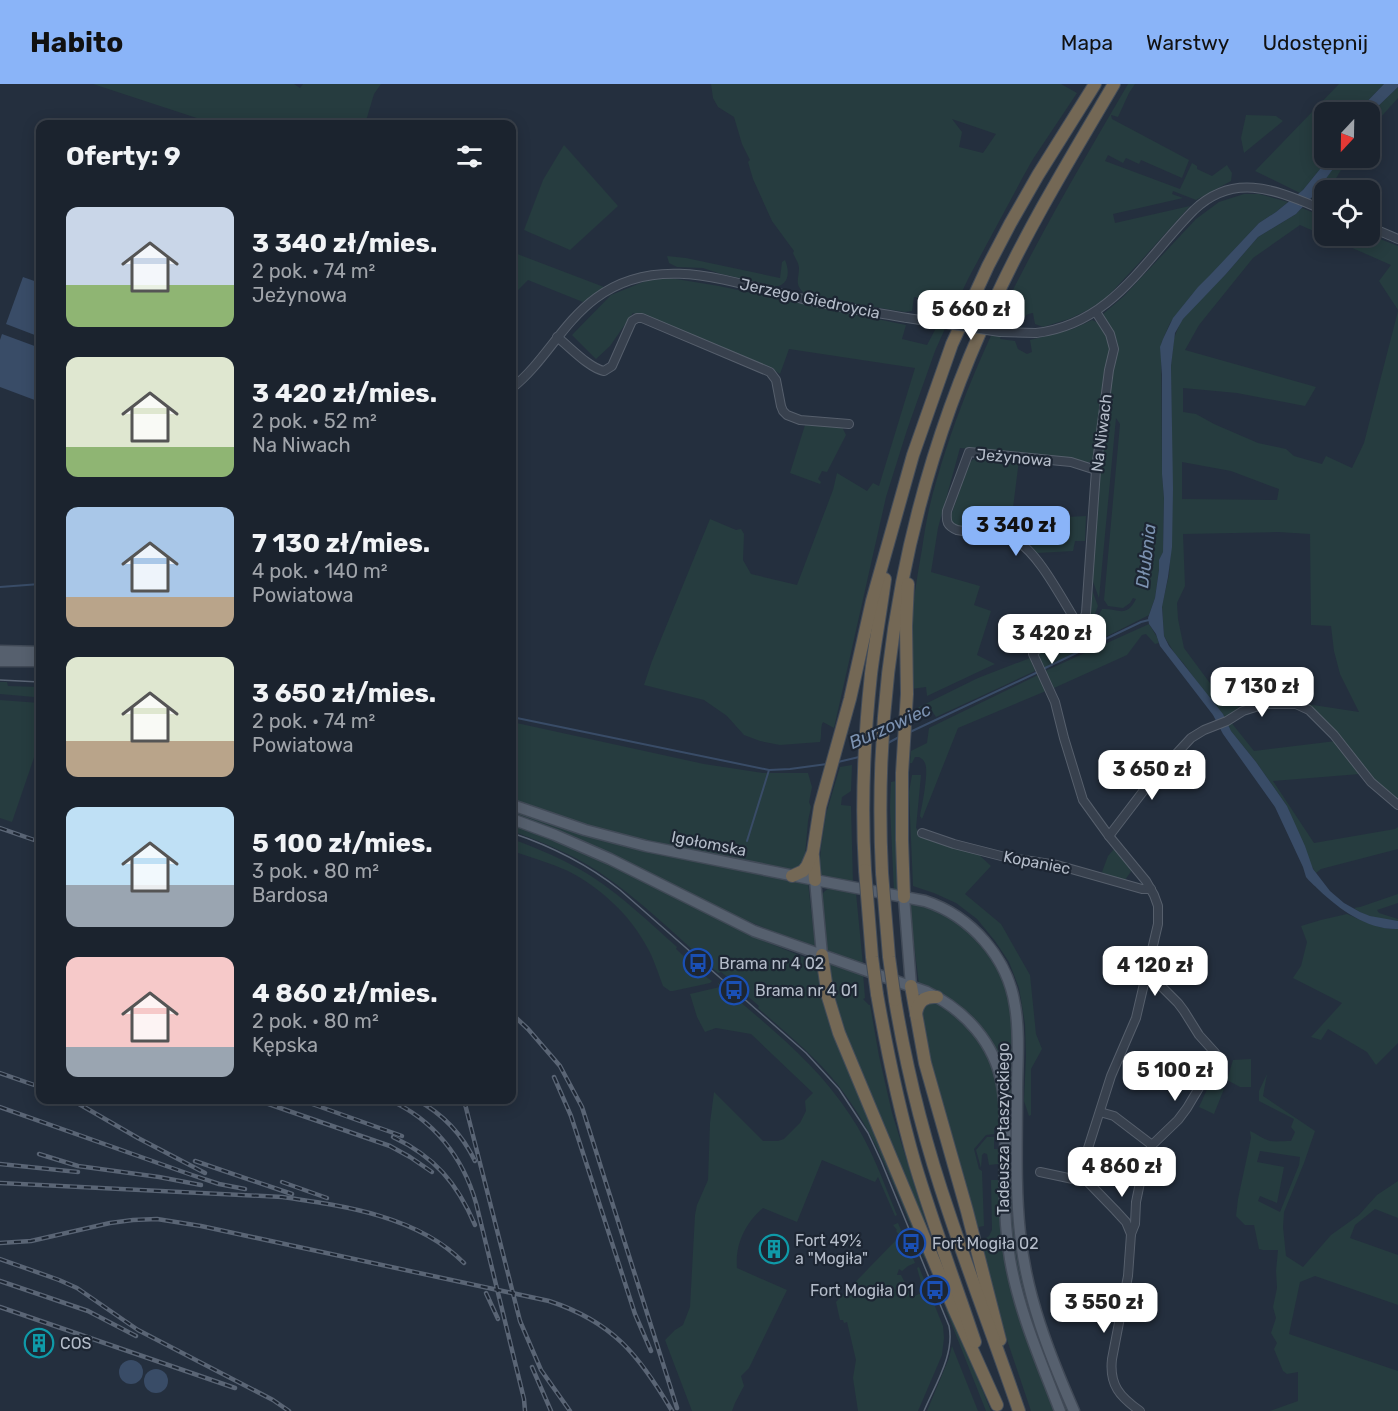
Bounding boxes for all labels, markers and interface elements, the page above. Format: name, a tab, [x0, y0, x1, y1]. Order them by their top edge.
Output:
text: Habito	[30, 26, 123, 59]
text: Mapa	[1061, 30, 1113, 55]
text: Warstwy	[1146, 30, 1229, 55]
text: Udostępnij	[1262, 30, 1368, 55]
north arrow	[1314, 102, 1380, 168]
map controls	[1314, 102, 1380, 246]
icon: filters	[453, 140, 486, 173]
text: Oferty: 9	[66, 141, 181, 172]
button: locate	[1314, 180, 1380, 246]
text: 3 340 zł/mies.	[252, 228, 437, 259]
icon: home	[114, 231, 186, 303]
text: 2 pok. · 74 m²	[252, 259, 375, 283]
street label: Jerzego Giedroycia	[738, 274, 882, 323]
text: Jeżynowa	[252, 283, 347, 307]
pin: 5 660 zł	[909, 290, 1033, 341]
text: 5 660 zł	[932, 297, 1011, 321]
text: 3 420 zł/mies.	[252, 378, 437, 409]
icon: home	[114, 381, 186, 453]
street label: Na Niwach	[1087, 393, 1116, 473]
text: 2 pok. · 52 m²	[252, 409, 377, 433]
text: Na Niwach	[252, 433, 351, 457]
street label: Jeżynowa	[975, 445, 1053, 470]
pin: 3 340 zł	[954, 506, 1078, 557]
text: 3 340 zł	[976, 513, 1056, 537]
water label: Dłubnia	[1131, 522, 1161, 589]
text: 7 130 zł/mies.	[252, 528, 430, 559]
icon: home	[114, 531, 186, 603]
text: 4 pok. · 140 m²	[252, 559, 388, 583]
text: Powiatowa	[252, 583, 354, 607]
pin: 3 420 zł	[990, 614, 1114, 665]
text: 3 420 zł	[1012, 621, 1092, 645]
pin: 7 130 zł	[1200, 667, 1324, 718]
text: 7 130 zł	[1225, 674, 1299, 698]
text: 3 650 zł/mies.	[252, 678, 436, 709]
icon: home	[114, 681, 186, 753]
water label: Burzowiec	[846, 698, 935, 754]
text: 2 pok. · 74 m²	[252, 709, 375, 733]
text: Powiatowa	[252, 733, 354, 757]
pin: 3 650 zł	[1090, 750, 1214, 801]
text: 3 650 zł	[1112, 757, 1192, 781]
street label: Igołomska	[670, 827, 748, 860]
text: 5 100 zł/mies.	[252, 828, 433, 859]
icon: home	[114, 831, 186, 903]
street label: Kopaniec	[1002, 847, 1072, 878]
text: 3 pok. · 80 m²	[252, 859, 379, 883]
text: Bardosa	[252, 883, 328, 907]
pin: 4 120 zł	[1093, 946, 1217, 997]
bus stop icon: Brama nr 4 02	[682, 947, 714, 979]
text: 4 120 zł	[1117, 953, 1193, 977]
place label: Brama nr 4 02	[719, 954, 824, 973]
bus stop icon: Brama nr 4 01	[718, 974, 750, 1006]
text: 4 860 zł/mies.	[252, 978, 438, 1009]
icon: home	[114, 981, 186, 1053]
place label: Brama nr 4 01	[755, 981, 858, 1000]
text: 2 pok. · 80 m²	[252, 1009, 379, 1033]
text: Kępska	[252, 1033, 318, 1057]
street label: Tadeusza Ptaszyckiego	[994, 1043, 1013, 1215]
pin: 5 100 zł	[1113, 1051, 1237, 1102]
text: 5 100 zł	[1137, 1058, 1213, 1082]
pin: 4 860 zł	[1060, 1147, 1184, 1198]
text: 4 860 zł	[1082, 1154, 1162, 1178]
bus stop icon: Fort Mogiła 02	[895, 1227, 927, 1259]
place label: Fort 49½ a "Mogiła"	[795, 1231, 868, 1268]
building icon: Fort 49½ a "Mogiła"	[758, 1233, 790, 1265]
place label: Fort Mogiła 02	[932, 1234, 1039, 1253]
bus stop icon: Fort Mogiła 01	[919, 1274, 951, 1306]
place label: Fort Mogiła 01	[810, 1281, 914, 1300]
pin: 3 550 zł	[1042, 1283, 1166, 1334]
text: 3 550 zł	[1064, 1290, 1144, 1314]
building icon: COS	[23, 1327, 55, 1359]
place label: COS	[60, 1334, 91, 1353]

